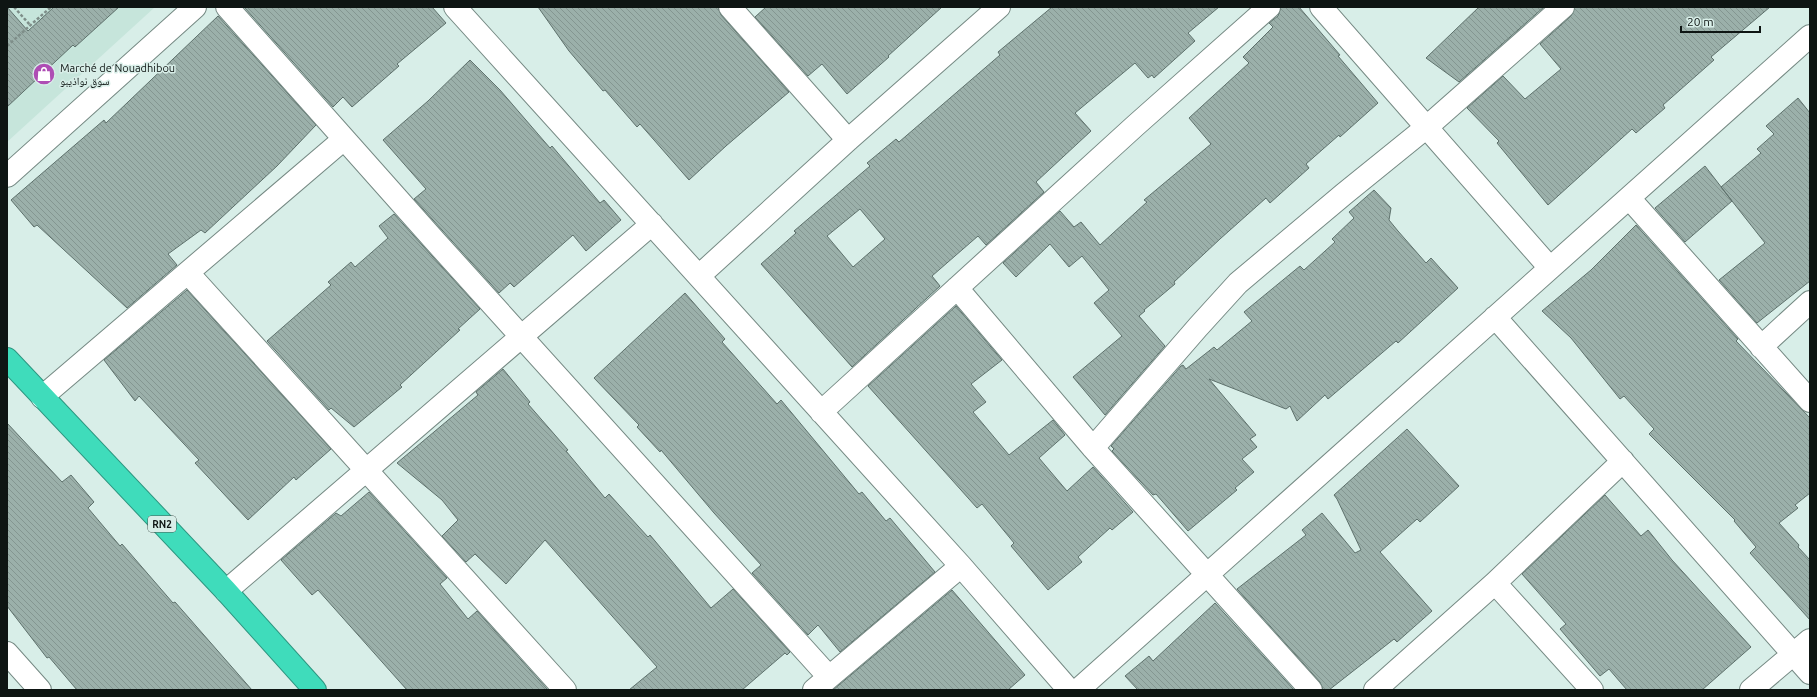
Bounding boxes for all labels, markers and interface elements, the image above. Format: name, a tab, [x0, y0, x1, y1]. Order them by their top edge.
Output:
scale bar	[1681, 8, 1760, 34]
text: 20 m	[1687, 15, 1714, 28]
shop icon: Marché de Nouadhibou سوق نواذيبو	[31, 61, 57, 87]
place label: Marché de Nouadhibou سوق نواذيبو	[60, 62, 175, 88]
road number: RN2	[148, 516, 176, 532]

